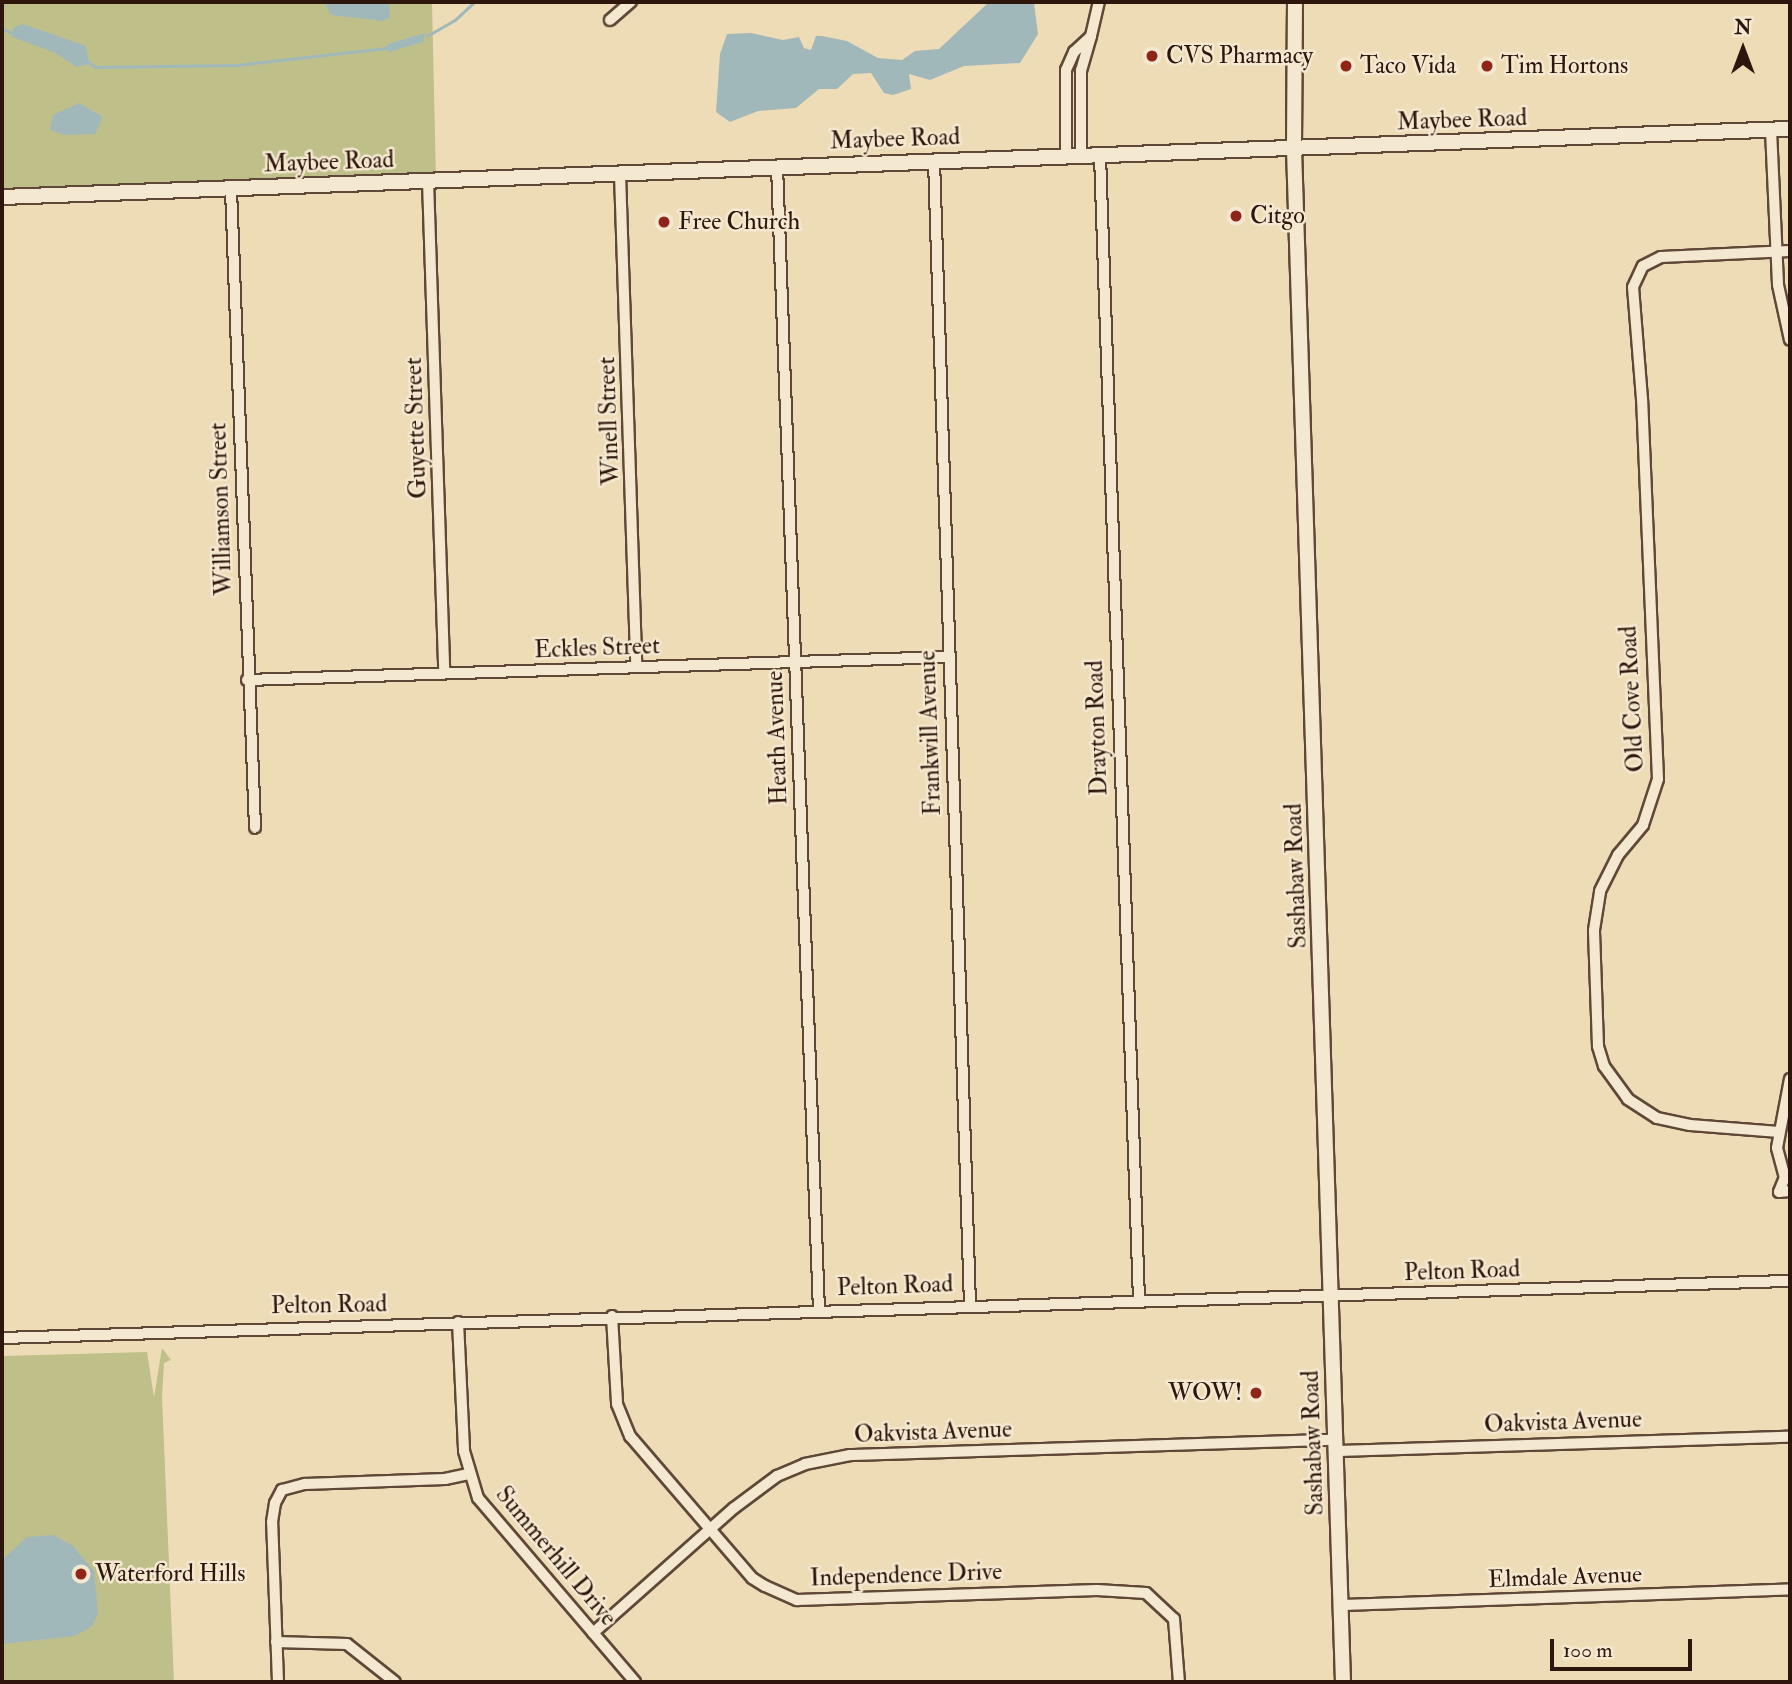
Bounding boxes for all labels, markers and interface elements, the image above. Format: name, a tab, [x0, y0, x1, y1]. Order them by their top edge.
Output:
north arrow	[1708, 14, 1778, 84]
text: N	[1734, 16, 1752, 40]
place label: CVS Pharmacy	[1166, 42, 1313, 70]
marker: CVS Pharmacy	[1144, 48, 1160, 64]
place label: Taco Vida	[1360, 52, 1456, 80]
place label: Tim Hortons	[1501, 52, 1628, 80]
marker: Taco Vida	[1338, 58, 1354, 74]
marker: Tim Hortons	[1479, 58, 1495, 74]
street label: Maybee Road	[1396, 103, 1528, 137]
street label: Maybee Road	[829, 122, 961, 156]
street label: Maybee Road	[263, 145, 395, 179]
place label: Citgo	[1250, 202, 1305, 230]
place label: Free Church	[678, 208, 800, 236]
marker: Citgo	[1228, 208, 1244, 224]
marker: Free Church	[656, 214, 672, 230]
street label: Winell Street	[592, 356, 626, 486]
street label: Guyette Street	[399, 357, 433, 499]
street label: Williamson Street	[204, 422, 238, 596]
street label: Old Cove Road	[1614, 625, 1650, 773]
street label: Eckles Street	[534, 631, 660, 665]
street label: Frankwill Avenue	[913, 650, 947, 816]
street label: Drayton Road	[1080, 660, 1114, 796]
street label: Heath Avenue	[760, 670, 794, 806]
street label: Sashabaw Road	[1279, 803, 1313, 949]
street label: Pelton Road	[1403, 1255, 1521, 1287]
street label: Pelton Road	[836, 1270, 954, 1302]
street label: Pelton Road	[271, 1290, 387, 1320]
street label: Sashabaw Road	[1296, 1370, 1330, 1516]
place label: WOW!	[1168, 1379, 1242, 1407]
marker: WOW!	[1248, 1385, 1264, 1401]
street label: Oakvista Avenue	[1484, 1405, 1642, 1439]
street label: Oakvista Avenue	[854, 1415, 1012, 1449]
street label: Summerhill Drive	[489, 1480, 623, 1632]
street label: Independence Drive	[809, 1557, 1003, 1593]
place label: Waterford Hills	[95, 1560, 245, 1588]
street label: Elmdale Avenue	[1487, 1560, 1643, 1594]
marker: Waterford Hills	[73, 1566, 89, 1582]
scale bar	[1554, 1624, 1696, 1668]
text: 100 m	[1563, 1637, 1613, 1664]

